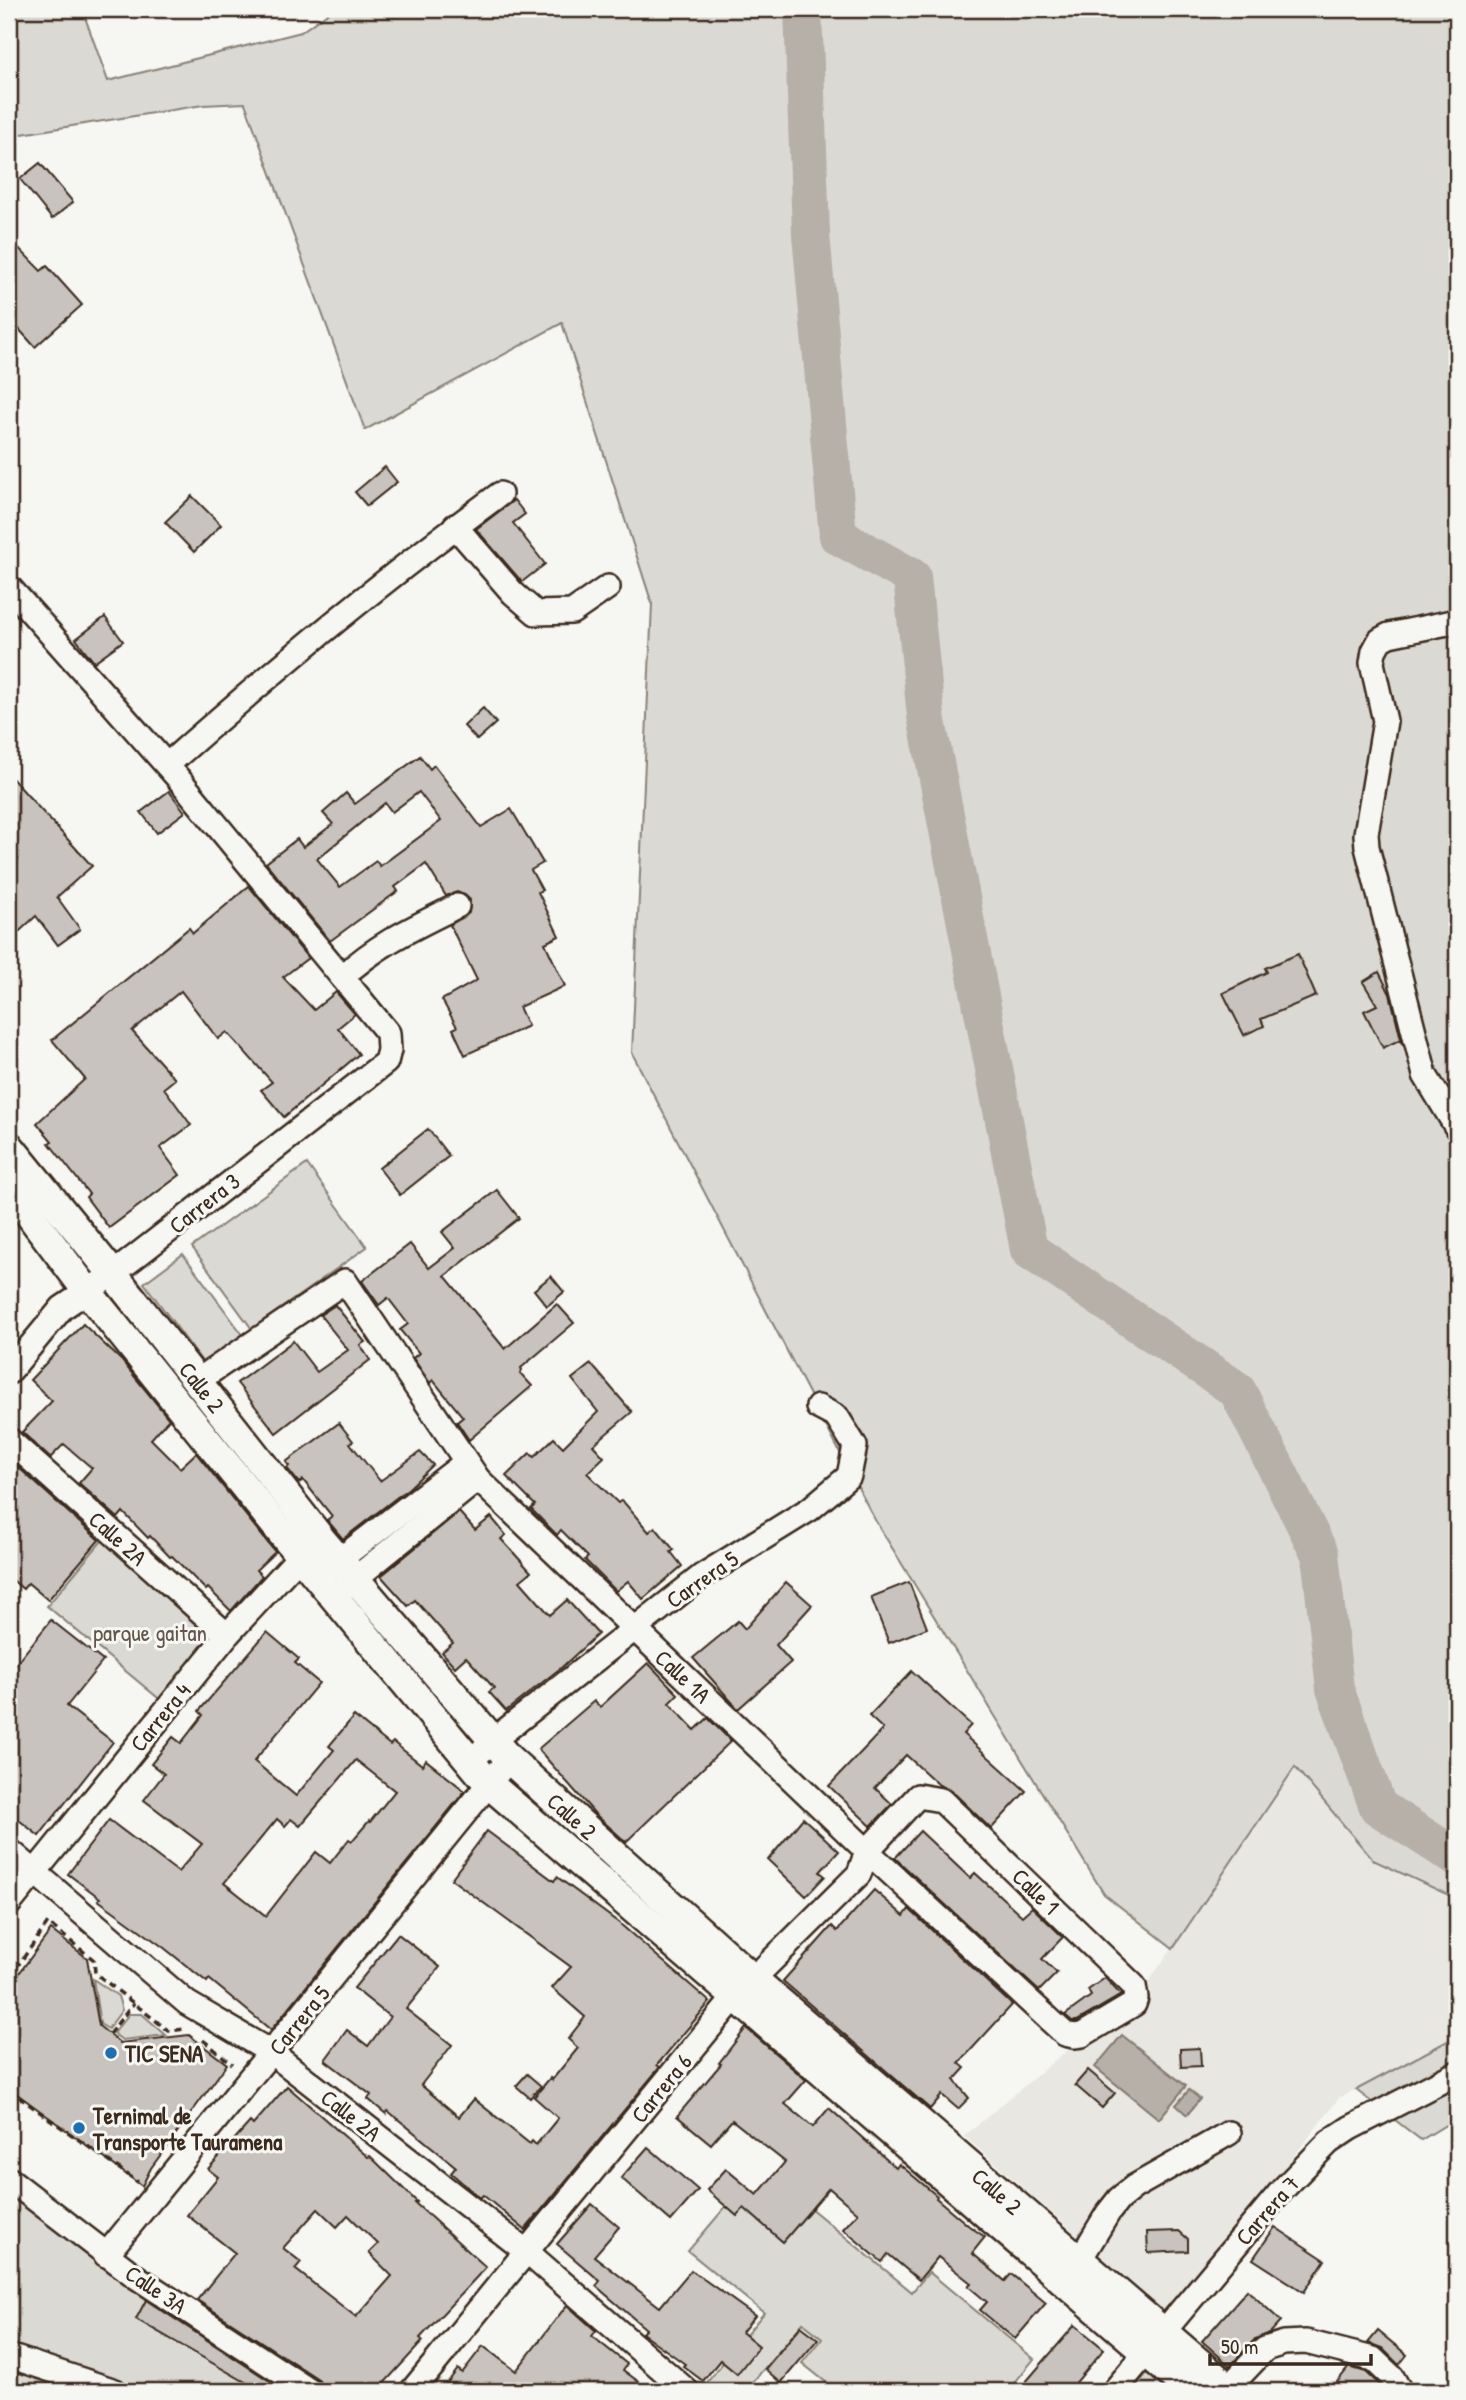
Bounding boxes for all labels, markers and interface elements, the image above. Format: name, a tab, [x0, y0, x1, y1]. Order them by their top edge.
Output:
street label: Carrera 3	[162, 1166, 246, 1240]
street label: Calle 2	[172, 1355, 232, 1419]
street label: Calle 2A	[82, 1504, 154, 1572]
street label: Carrera 5	[660, 1543, 744, 1615]
park label: parque gaitan	[93, 1617, 207, 1648]
street label: Calle 1A	[648, 1642, 718, 1710]
street label: Carrera 4	[123, 1676, 197, 1758]
street label: Calle 2	[541, 1785, 604, 1847]
street label: Calle 1	[1006, 1861, 1066, 1921]
street label: Carrera 5	[261, 1978, 337, 2061]
place label: TIC SENA	[124, 2038, 204, 2069]
marker: TIC SENA	[103, 2045, 119, 2061]
street label: Carrera 6	[624, 2047, 698, 2129]
street label: Calle 2A	[315, 2082, 387, 2148]
place label: Ternimal de Transporte Tauramena	[92, 2100, 282, 2158]
marker: Ternimal de Transporte Tauramena	[71, 2120, 87, 2136]
street label: Calle 2	[965, 2161, 1029, 2221]
street label: Carrera 7	[1228, 2168, 1306, 2252]
street label: Calle 3A	[119, 2257, 193, 2321]
scale bar	[1210, 2323, 1372, 2367]
text: 50 m	[1221, 2332, 1258, 2361]

